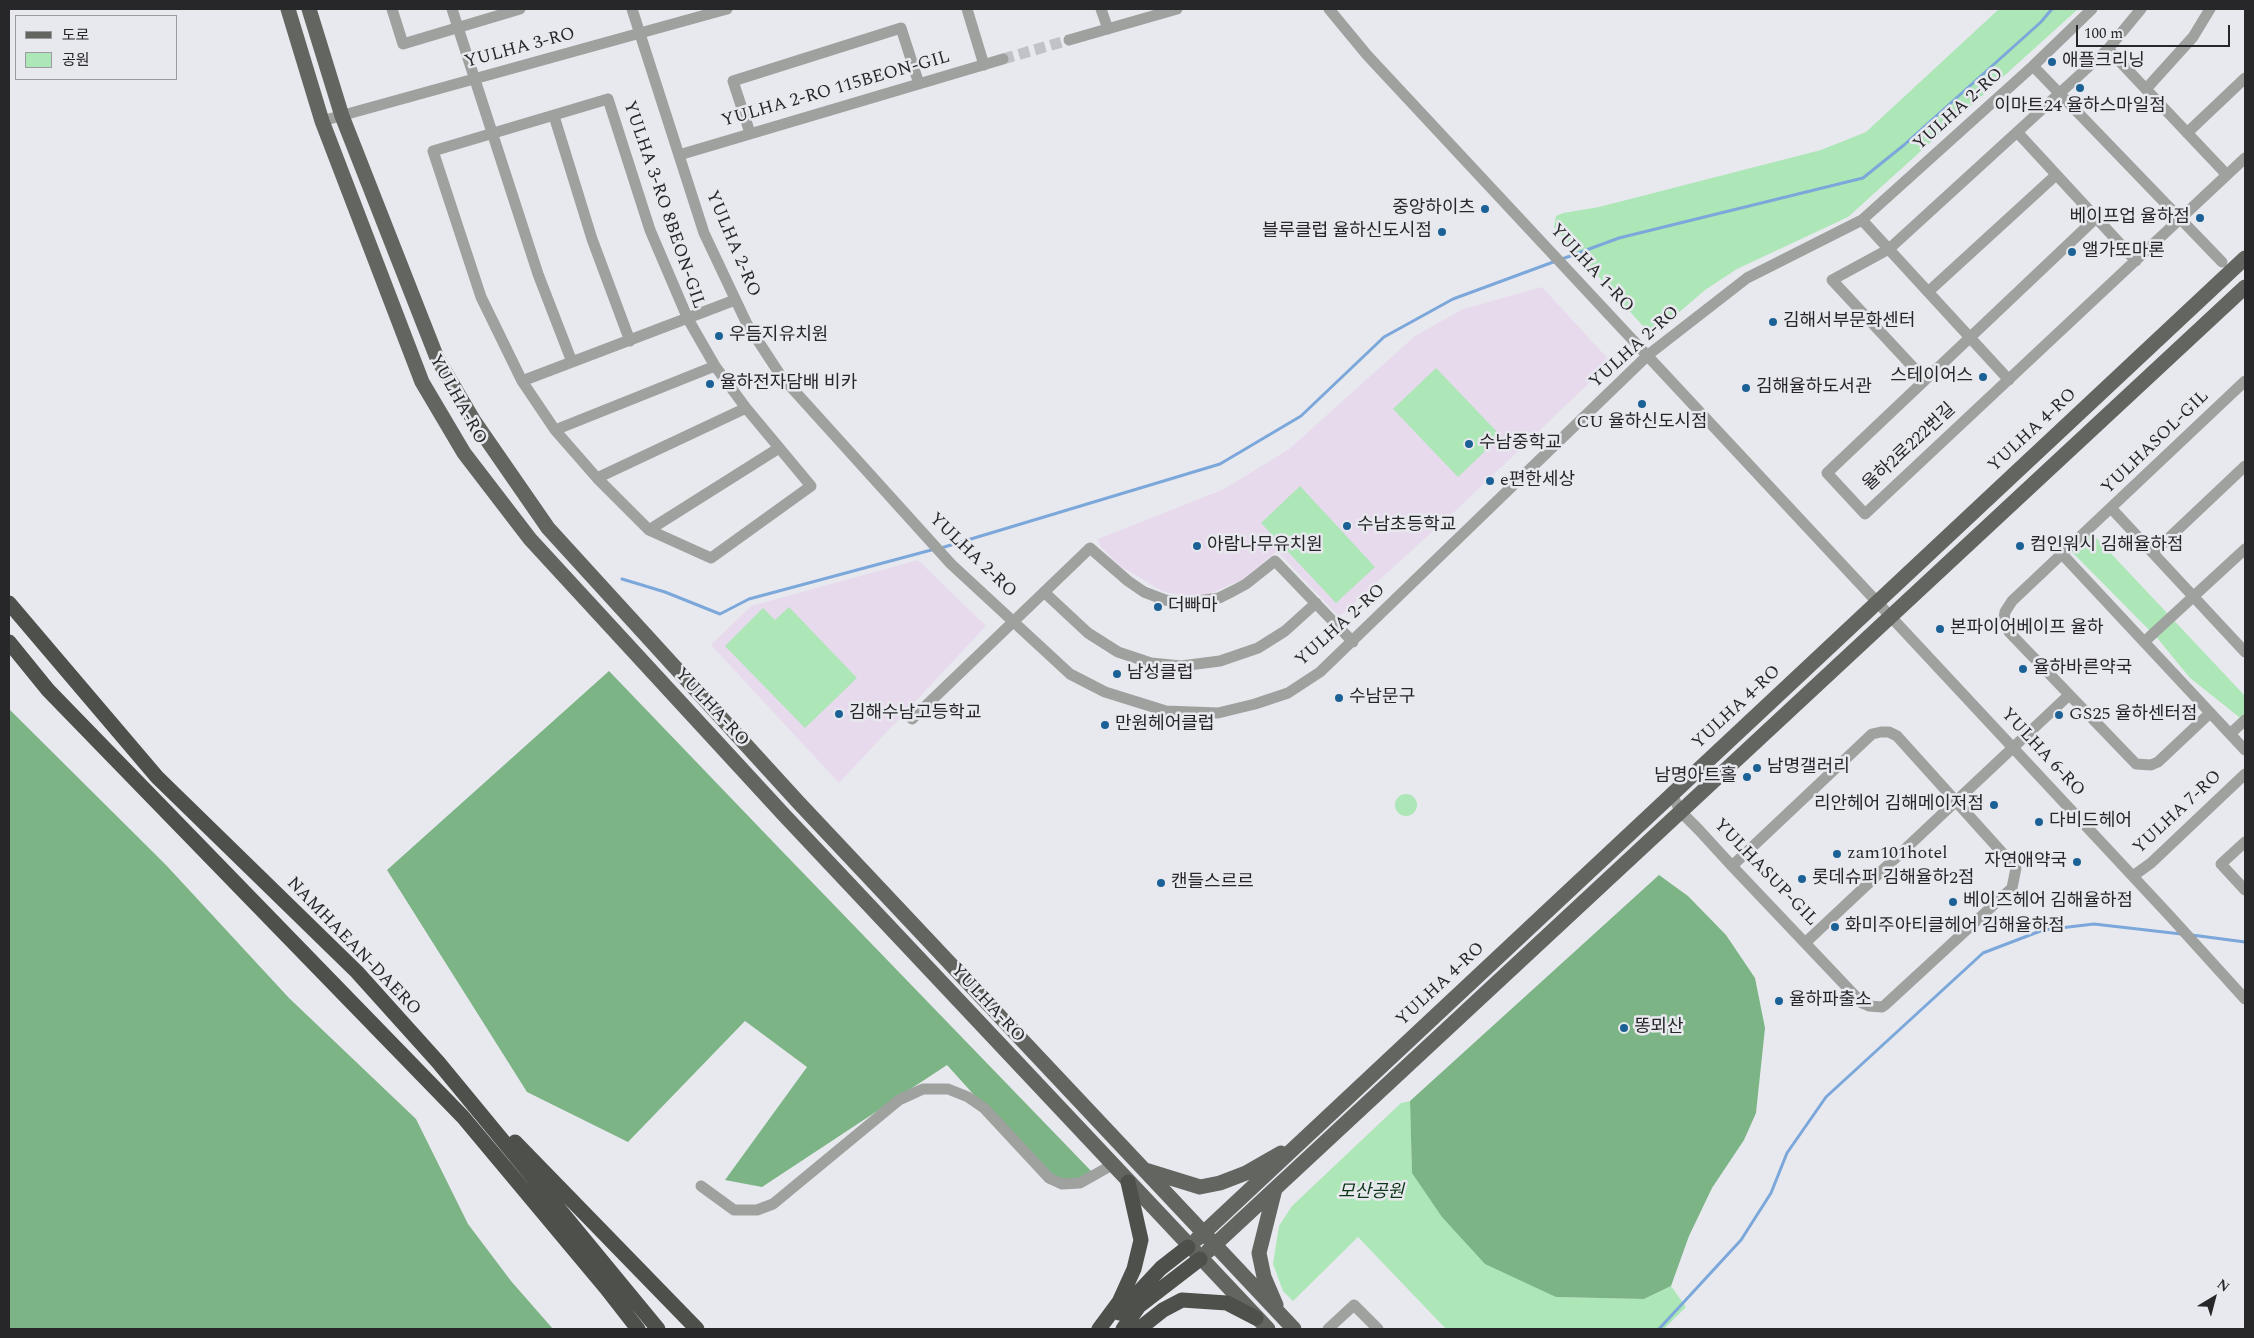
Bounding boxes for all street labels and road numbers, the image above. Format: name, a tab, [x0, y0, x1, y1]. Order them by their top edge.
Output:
street label: YULHA 3-RO	[462, 24, 578, 74]
street label: YULHA 2-RO 115BEON-GIL	[719, 47, 953, 133]
street label: YULHA 2-RO	[1910, 64, 2008, 156]
street label: YULHA 3-RO 8BEON-GIL	[617, 98, 709, 312]
street label: YULHA 2-RO	[700, 188, 764, 300]
street label: YULHA 1-RO	[1544, 220, 1638, 318]
street label: YULHA 2-RO	[1586, 302, 1684, 394]
street label: YULHA-RO	[423, 351, 491, 449]
street label: YULHA 4-RO	[1984, 384, 2082, 478]
street label: YULHASOL-GIL	[2098, 386, 2214, 500]
street label: 율하2로222번길	[1859, 400, 1961, 496]
street label: YULHA 2-RO	[924, 509, 1020, 603]
street label: YULHA 2-RO	[1292, 580, 1390, 672]
street label: YULHA 4-RO	[1688, 661, 1786, 755]
street label: YULHA-RO	[669, 664, 753, 752]
street label: YULHA 6-RO	[1995, 704, 2089, 802]
street label: YULHA 7-RO	[2129, 766, 2227, 860]
street label: YULHASUP-GIL	[1708, 815, 1822, 931]
street label: NAMHAEAN-DAERO	[281, 873, 425, 1021]
street label: YULHA 4-RO	[1392, 938, 1490, 1032]
street label: YULHA-RO	[945, 960, 1029, 1048]

